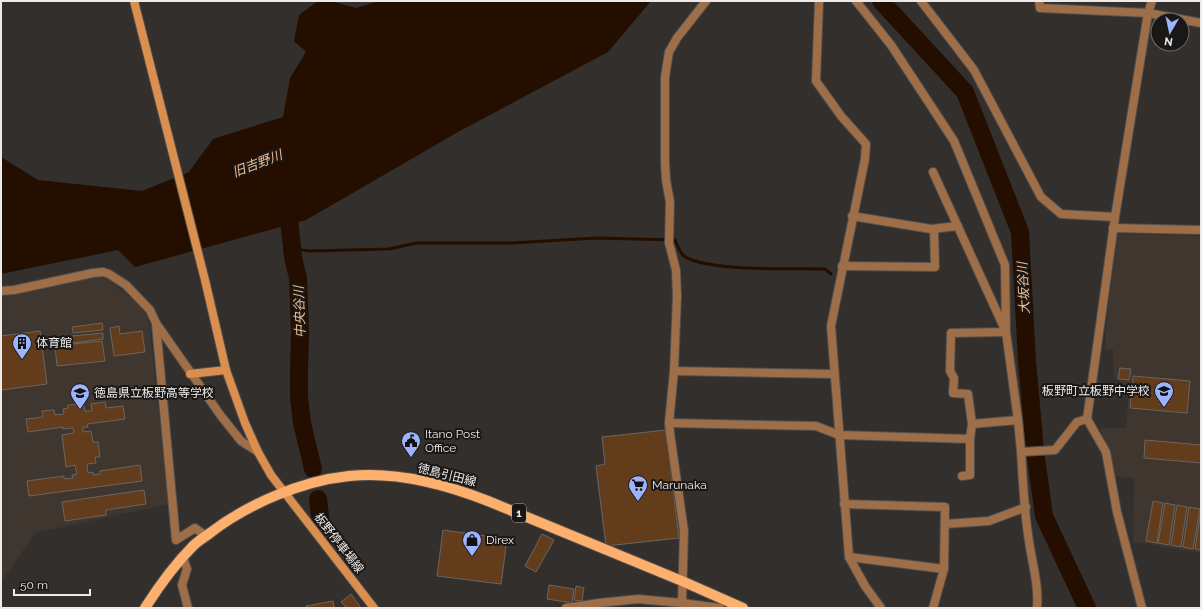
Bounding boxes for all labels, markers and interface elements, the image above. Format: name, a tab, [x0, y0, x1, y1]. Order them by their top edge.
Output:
north arrow	[1150, 12, 1190, 52]
text: N	[1163, 34, 1174, 48]
water label: 旧吉野川	[230, 146, 286, 180]
water label: 大坂谷川	[1015, 260, 1032, 314]
water label: 中央谷川	[291, 284, 308, 338]
building icon: 体育館	[11, 332, 33, 360]
place label: 体育館	[36, 336, 72, 350]
school or university icon: 板野町立板野中学校	[1153, 380, 1175, 408]
school or university icon: 徳島県立板野高等学校	[69, 382, 91, 410]
place label: 板野町立板野中学校	[1042, 384, 1150, 398]
place label: 徳島県立板野高等学校	[94, 386, 214, 400]
place label: Itano Post Office	[425, 427, 480, 455]
public building icon: Itano Post Office	[400, 430, 422, 458]
street label: 徳島引田線	[416, 461, 478, 489]
supermarket icon: Marunaka	[627, 474, 649, 502]
place label: Marunaka	[652, 478, 707, 492]
road number: 1	[512, 504, 526, 522]
street label: 板野停車場線	[311, 510, 367, 576]
shop icon: Direx	[461, 529, 483, 557]
place label: Direx	[486, 533, 514, 547]
scale bar	[14, 571, 90, 597]
text: 50 m	[20, 578, 48, 592]

